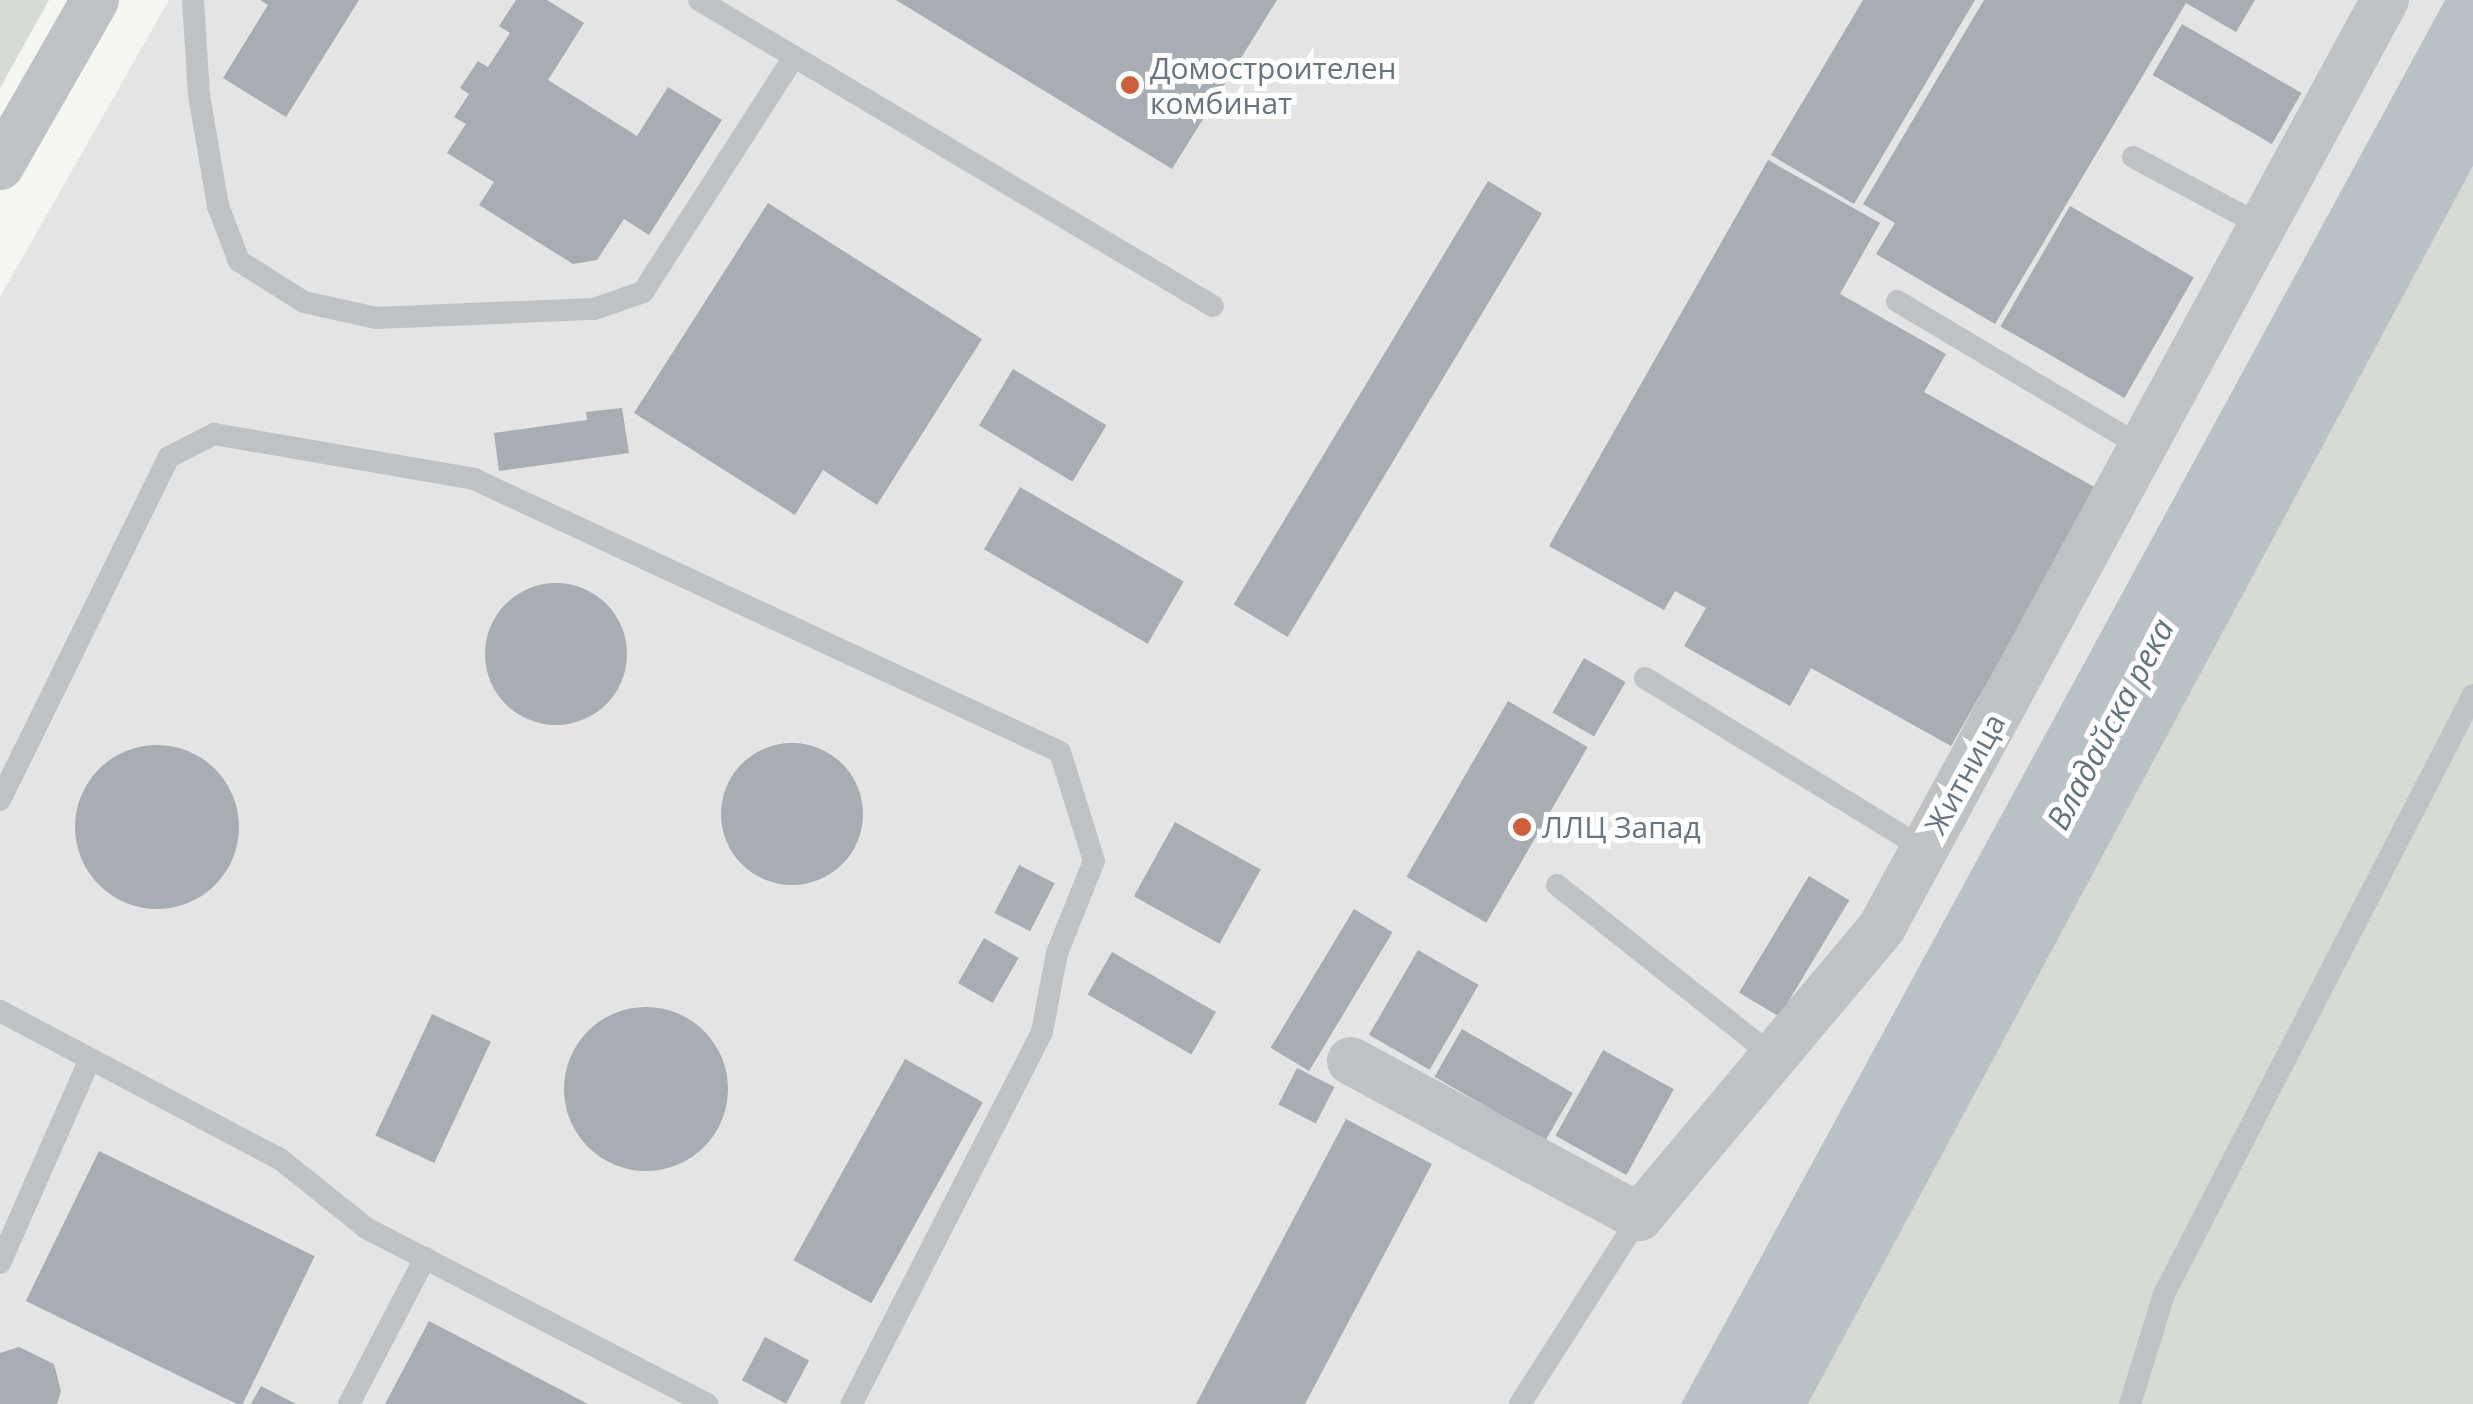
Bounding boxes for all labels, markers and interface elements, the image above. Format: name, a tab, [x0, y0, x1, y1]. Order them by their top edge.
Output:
place label: Домостроителен комбинат	[1150, 50, 1397, 120]
marker: Домостроителен комбинат	[1119, 74, 1141, 96]
water label: Владайска река	[2038, 612, 2182, 836]
street label: Житница	[1917, 708, 2013, 840]
place label: ЛЛЦ Запад	[1542, 809, 1701, 845]
marker: ЛЛЦ Запад	[1511, 816, 1533, 838]

